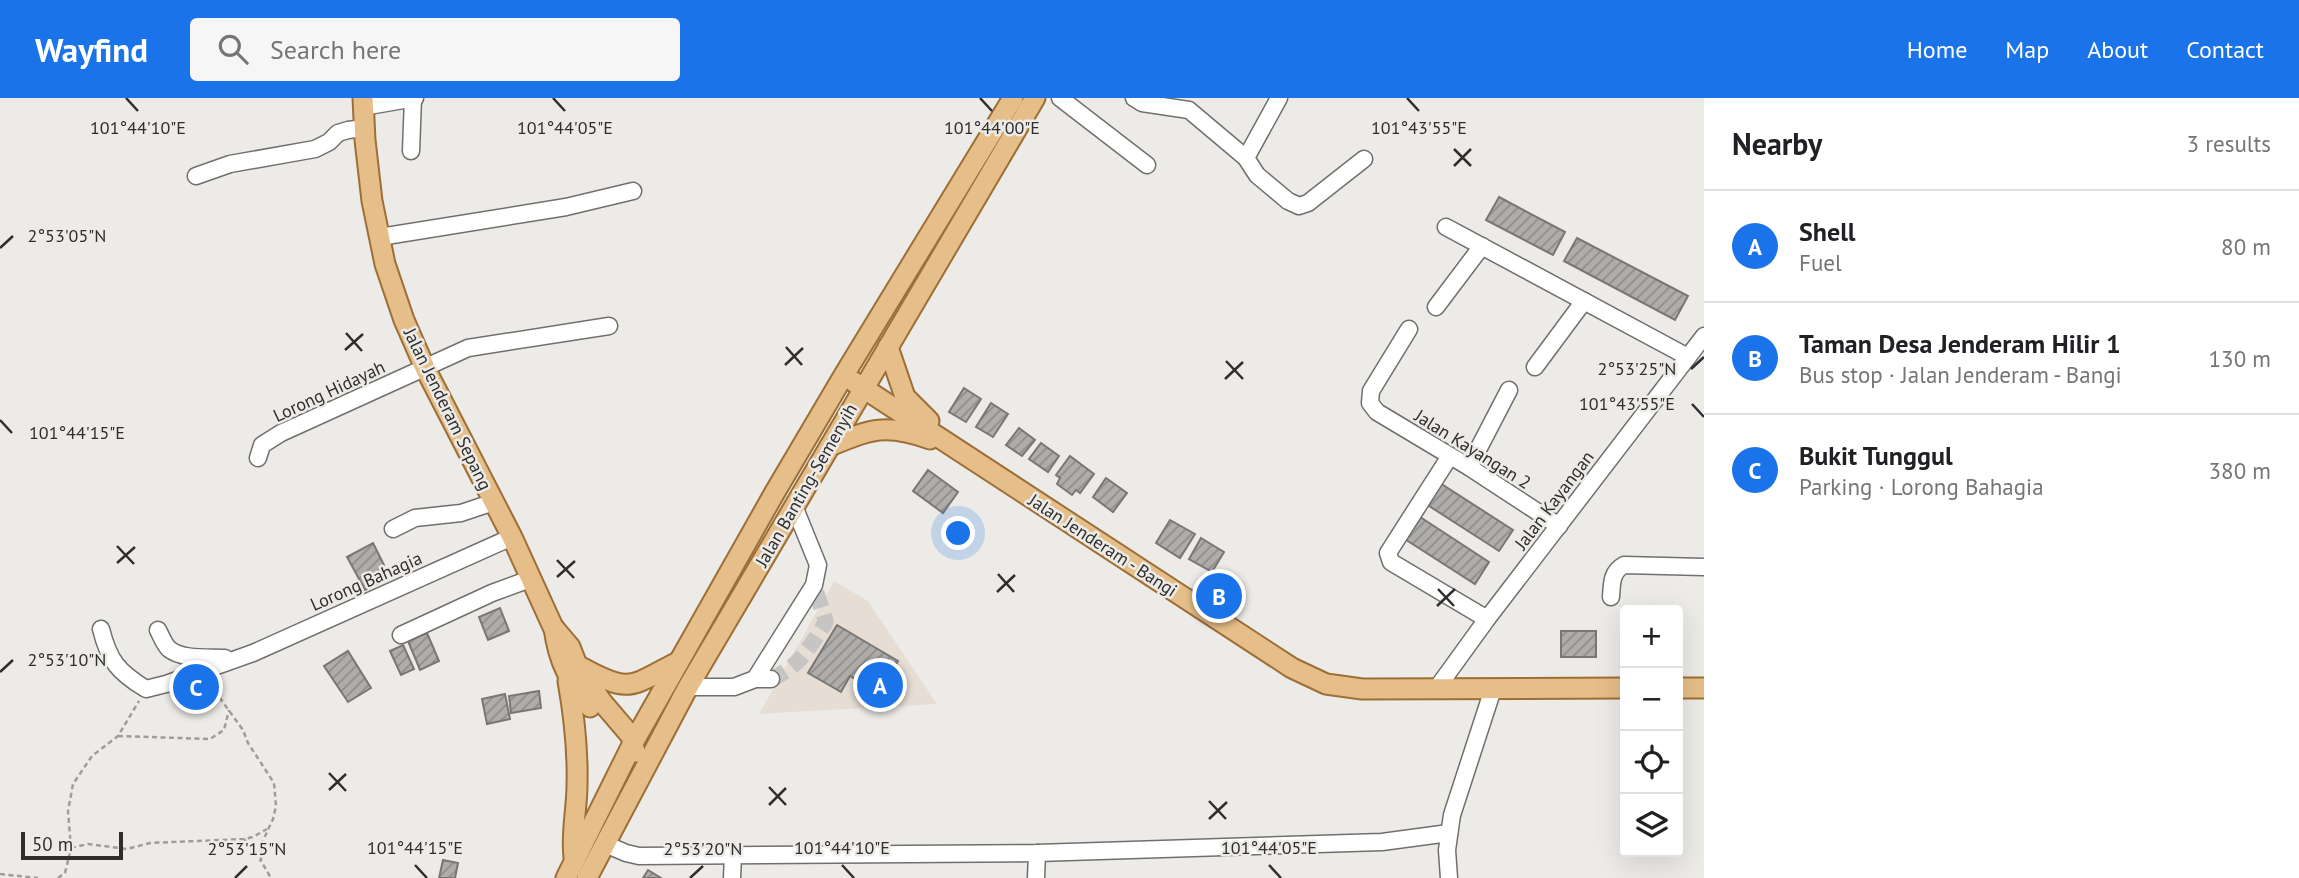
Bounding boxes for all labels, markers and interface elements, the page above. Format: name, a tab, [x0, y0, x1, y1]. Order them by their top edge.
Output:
search box	[190, 18, 680, 81]
text: Wayfind	[35, 28, 148, 71]
icon: search	[214, 30, 252, 68]
text: Search here	[270, 33, 401, 66]
text: Home	[1907, 34, 1967, 65]
text: Map	[2005, 34, 2049, 65]
text: About	[2087, 34, 2148, 65]
text: Contact	[2186, 34, 2264, 65]
text: 101°44'10"E	[90, 116, 186, 139]
text: 101°44'05"E	[517, 116, 613, 139]
text: 101°44'00"E	[944, 116, 1040, 139]
text: 101°43'55"E	[1371, 116, 1467, 139]
text: Nearby	[1732, 124, 1822, 163]
text: 3 results	[2187, 129, 2271, 158]
text: Shell	[1799, 215, 1855, 248]
text: 2°53'05"N	[28, 224, 106, 247]
text: A	[1748, 232, 1762, 261]
text: 80 m	[2221, 232, 2271, 261]
text: Fuel	[1799, 248, 1842, 277]
street label: Jalan Jenderam Sepang	[398, 323, 497, 494]
text: Taman Desa Jenderam Hilir 1	[1799, 327, 2121, 360]
text: B	[1748, 344, 1762, 373]
text: 130 m	[2209, 344, 2271, 373]
street label: Lorong Hidayah	[269, 355, 389, 427]
text: 2°53'25"N	[1598, 357, 1676, 380]
text: Bus stop · Jalan Jenderam - Bangi	[1799, 360, 2122, 389]
text: 101°43'55"E	[1579, 392, 1675, 415]
street label: Jalan Banting-Semenyih	[749, 399, 862, 572]
street label: Jalan Kayangan 2	[1410, 404, 1535, 494]
text: 101°44'15"E	[29, 421, 125, 444]
text: Bukit Tunggul	[1799, 439, 1953, 472]
street label: Jalan Kayangan	[1509, 446, 1599, 555]
text: C	[1749, 456, 1761, 485]
text: 380 m	[2209, 456, 2271, 485]
text: Parking · Lorong Bahagia	[1799, 472, 2044, 501]
street label: Jalan Jenderam - Bangi	[1023, 488, 1182, 602]
your location	[941, 516, 975, 550]
street label: Lorong Bahagia	[307, 546, 425, 616]
pin: B	[1196, 570, 1242, 622]
map controls	[1620, 605, 1683, 857]
button: +	[1620, 605, 1683, 668]
text: 2°53'10"N	[28, 648, 106, 671]
pin: A	[857, 659, 903, 711]
pin: C	[173, 661, 219, 713]
button: −	[1620, 668, 1683, 731]
button: locate	[1620, 731, 1683, 794]
button: layers	[1620, 794, 1683, 857]
scale bar	[21, 829, 122, 861]
text: 50 m	[32, 832, 73, 856]
text: 101°44'15"E	[367, 836, 463, 859]
text: 101°44'10"E	[794, 836, 890, 859]
text: 101°44'05"E	[1221, 836, 1317, 859]
text: 2°53'15"N	[208, 837, 286, 860]
text: 2°53'20"N	[664, 837, 742, 860]

